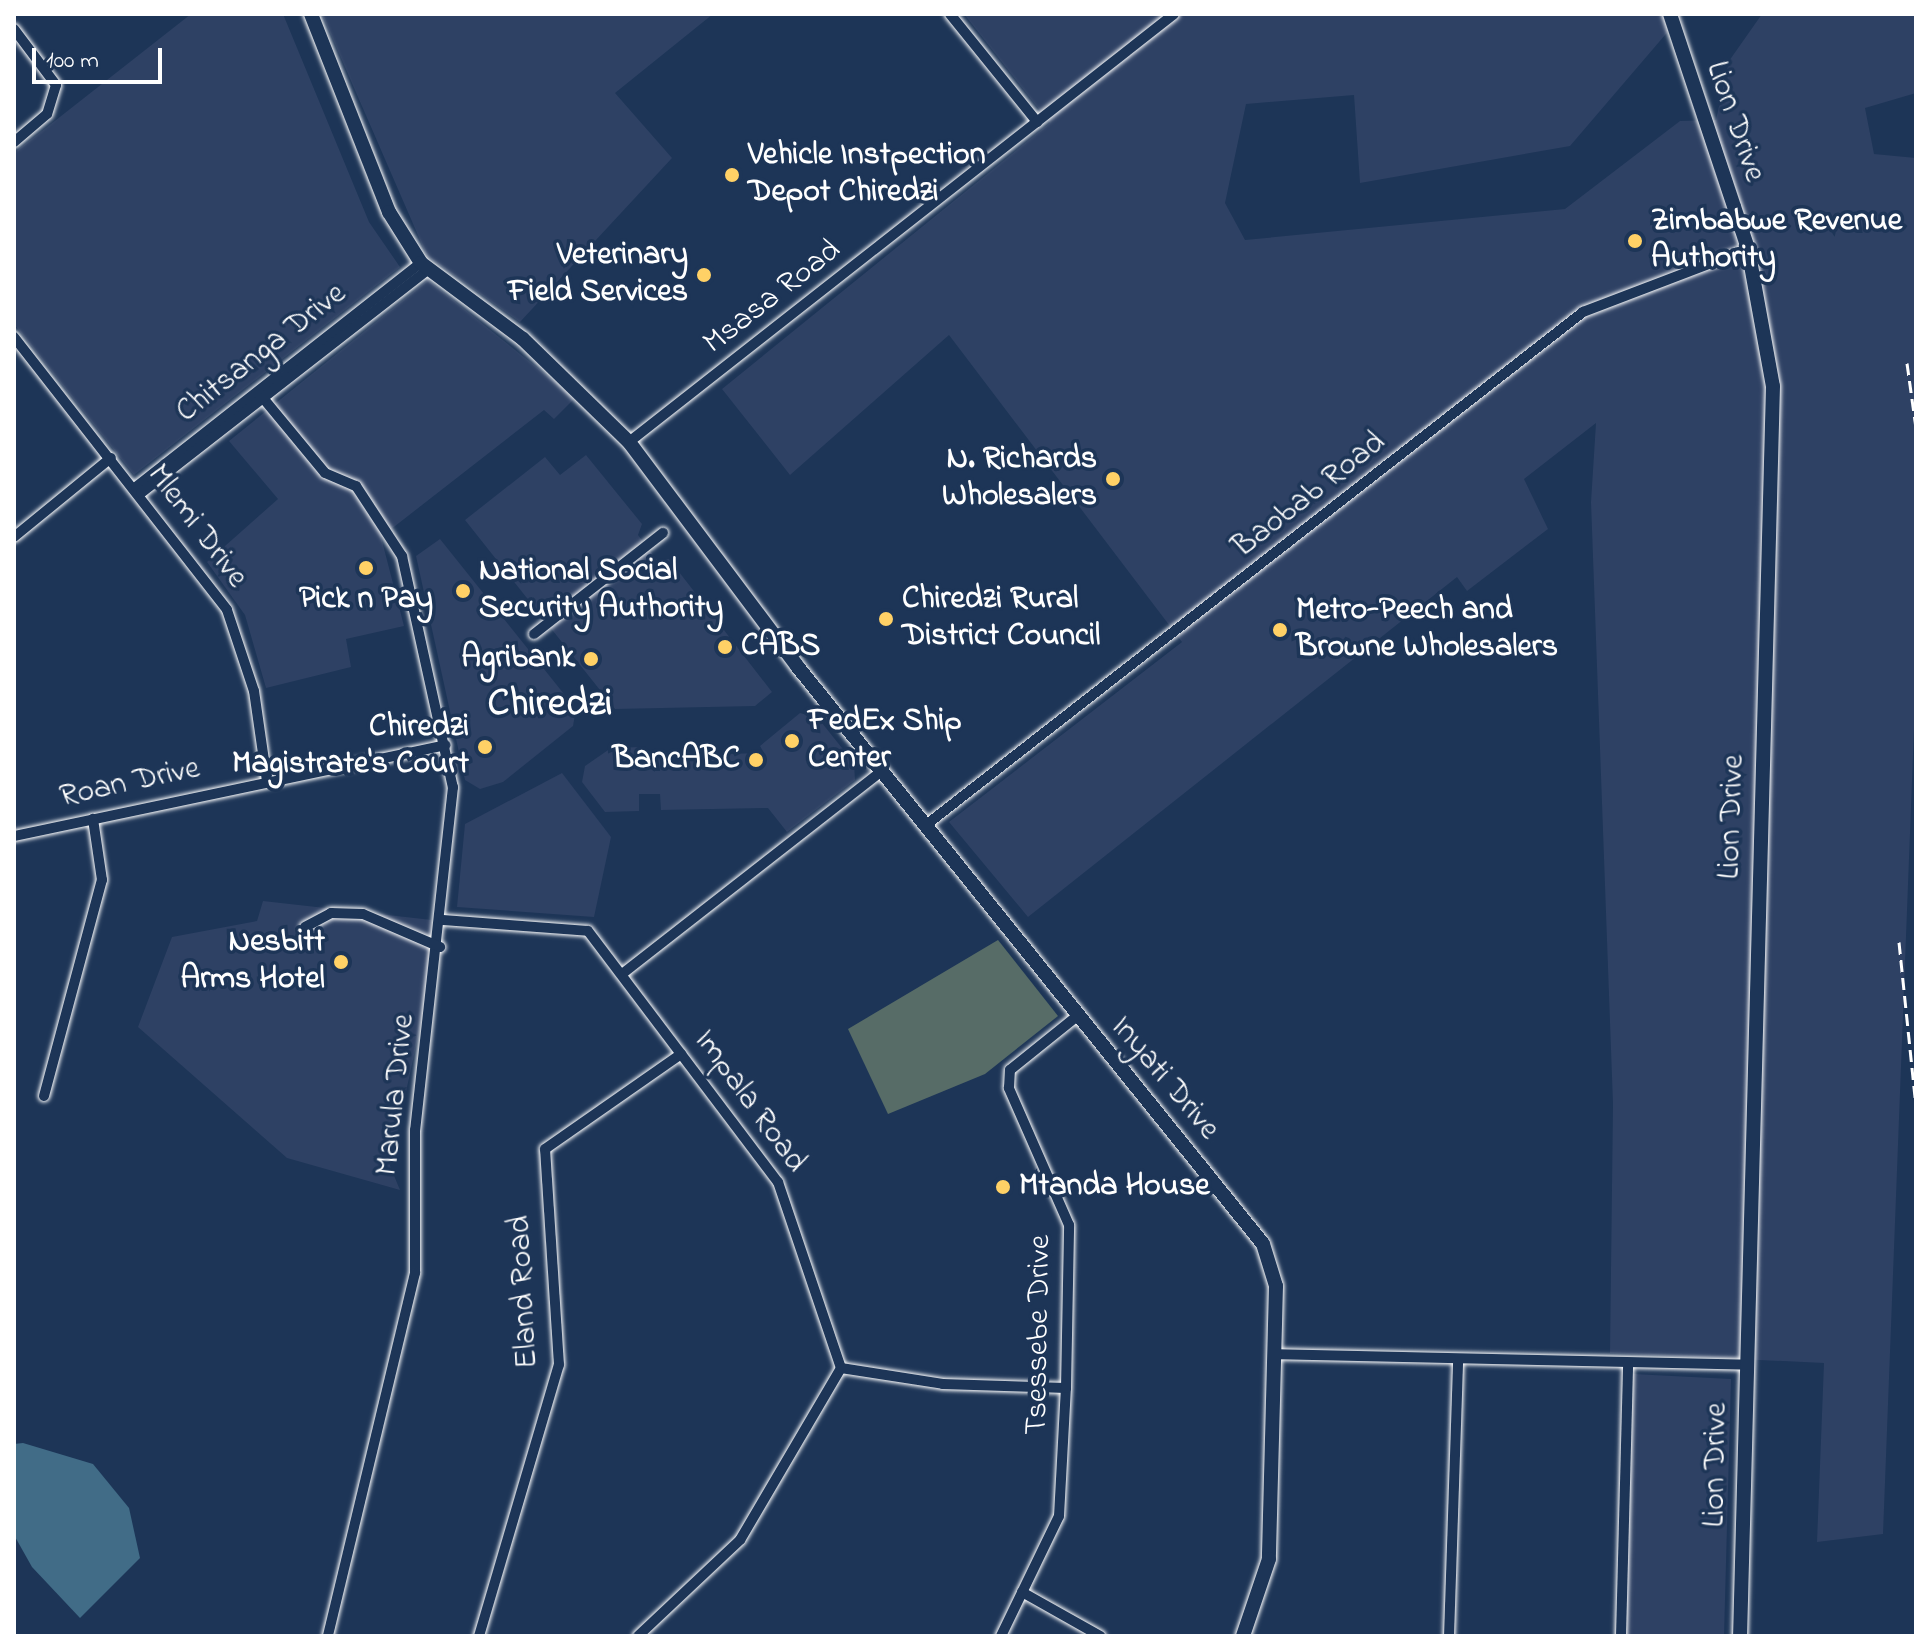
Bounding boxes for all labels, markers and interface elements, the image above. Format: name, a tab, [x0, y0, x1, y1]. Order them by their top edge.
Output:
scale bar	[36, 32, 166, 82]
text: 100 m	[46, 44, 99, 79]
street label: Lion Drive	[1696, 57, 1772, 187]
place label: Vehicle Instpection Depot Chiredzi	[748, 138, 985, 213]
marker: Vehicle Instpection Depot Chiredzi	[723, 166, 741, 184]
place label: Zimbabwe Revenue Authority	[1651, 204, 1902, 279]
street label: Msasa Road	[696, 232, 850, 364]
marker: Zimbabwe Revenue Authority	[1626, 232, 1644, 250]
place label: Veterinary Field Services	[508, 238, 688, 313]
marker: Veterinary Field Services	[695, 266, 713, 284]
street label: Chitsanga Drive	[169, 276, 355, 432]
street label: Baobab Road	[1226, 424, 1394, 568]
place label: N. Richards Wholesalers	[942, 442, 1097, 517]
street label: Mlemi Drive	[137, 458, 255, 596]
marker: N. Richards Wholesalers	[1104, 470, 1122, 488]
place label: National Social Security Authority	[479, 554, 723, 629]
marker: Pick n Pay	[357, 559, 375, 577]
place label: Pick n Pay	[299, 581, 433, 619]
marker: National Social Security Authority	[454, 582, 472, 600]
place label: Chiredzi Rural District Council	[902, 582, 1100, 657]
place label: Metro-Peech and Browne Wholesalers	[1296, 593, 1558, 668]
marker: Chiredzi Rural District Council	[877, 610, 895, 628]
marker: Metro-Peech and Browne Wholesalers	[1271, 621, 1289, 639]
place label: CABS	[741, 628, 820, 666]
marker: CABS	[716, 638, 734, 656]
place label: Agribank	[461, 640, 575, 678]
marker: Agribank	[582, 650, 600, 668]
district label: Chiredzi	[488, 681, 612, 729]
place label: FedEx Ship Center	[808, 704, 962, 779]
place label: Chiredzi Magistrate's Court	[232, 710, 469, 785]
marker: FedEx Ship Center	[783, 732, 801, 750]
marker: Chiredzi Magistrate's Court	[476, 738, 494, 756]
place label: BancABC	[612, 741, 740, 779]
street label: Roan Drive	[56, 750, 204, 818]
marker: BancABC	[747, 751, 765, 769]
street label: Lion Drive	[1712, 754, 1754, 880]
place label: Nesbitt Arms Hotel	[181, 925, 325, 1000]
marker: Nesbitt Arms Hotel	[332, 953, 350, 971]
street label: Inyati Drive	[1101, 1009, 1227, 1149]
street label: Marula Drive	[369, 1012, 425, 1178]
street label: Impala Road	[684, 1023, 814, 1181]
place label: Mtanda House	[1019, 1168, 1210, 1206]
marker: Mtanda House	[994, 1178, 1012, 1196]
street label: Eland Road	[502, 1214, 548, 1370]
street label: Tsessebe Drive	[1019, 1235, 1061, 1435]
street label: Lion Drive	[1697, 1402, 1737, 1528]

